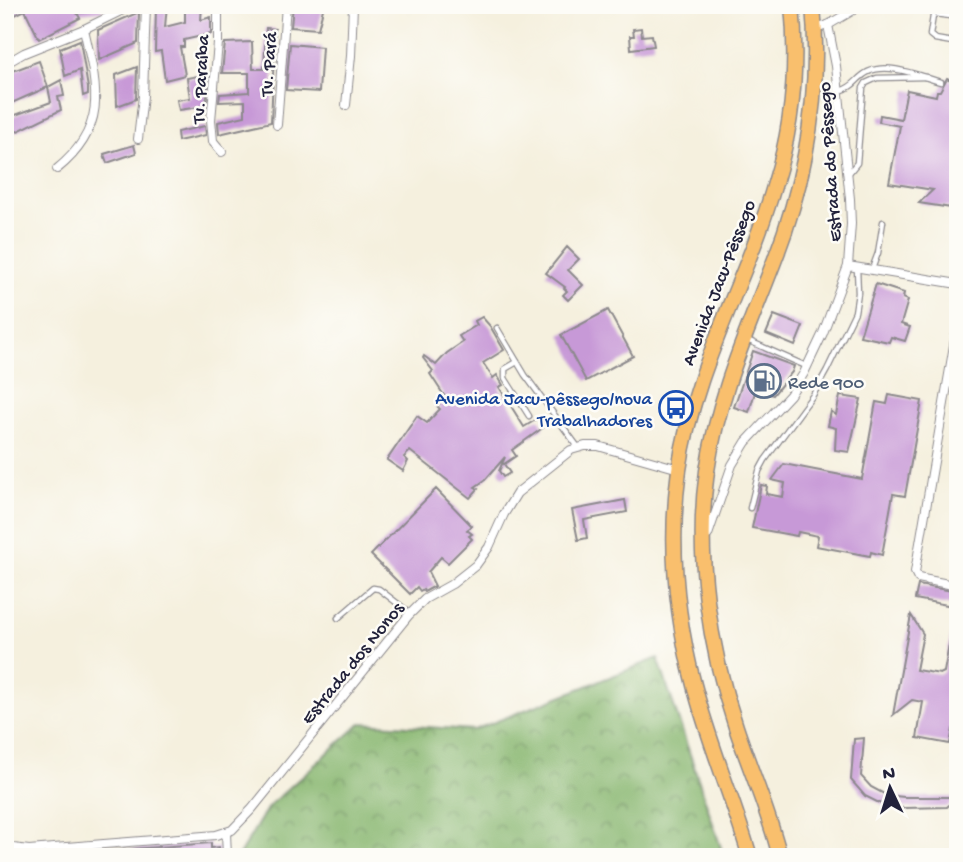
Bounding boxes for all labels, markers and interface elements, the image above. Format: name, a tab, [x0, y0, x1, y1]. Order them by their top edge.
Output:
street label: Tv. Pará	[257, 30, 284, 98]
street label: Tv. Paraíba	[189, 33, 216, 125]
street label: Estrada do Pêssego	[814, 81, 849, 243]
street label: Avenida Jacu-Pêssego	[678, 197, 762, 369]
fuel station icon: Rede 900	[745, 362, 783, 400]
place label: Rede 900	[788, 373, 865, 396]
place label: Avenida Jacu-pêssego/nova Trabalhadores	[435, 389, 653, 434]
bus stop icon: Avenida Jacu-pêssego/nova Trabalhadores	[657, 389, 695, 427]
street label: Estrada dos Nonos	[297, 598, 411, 730]
north arrow	[855, 754, 925, 824]
text: N	[882, 763, 896, 786]

